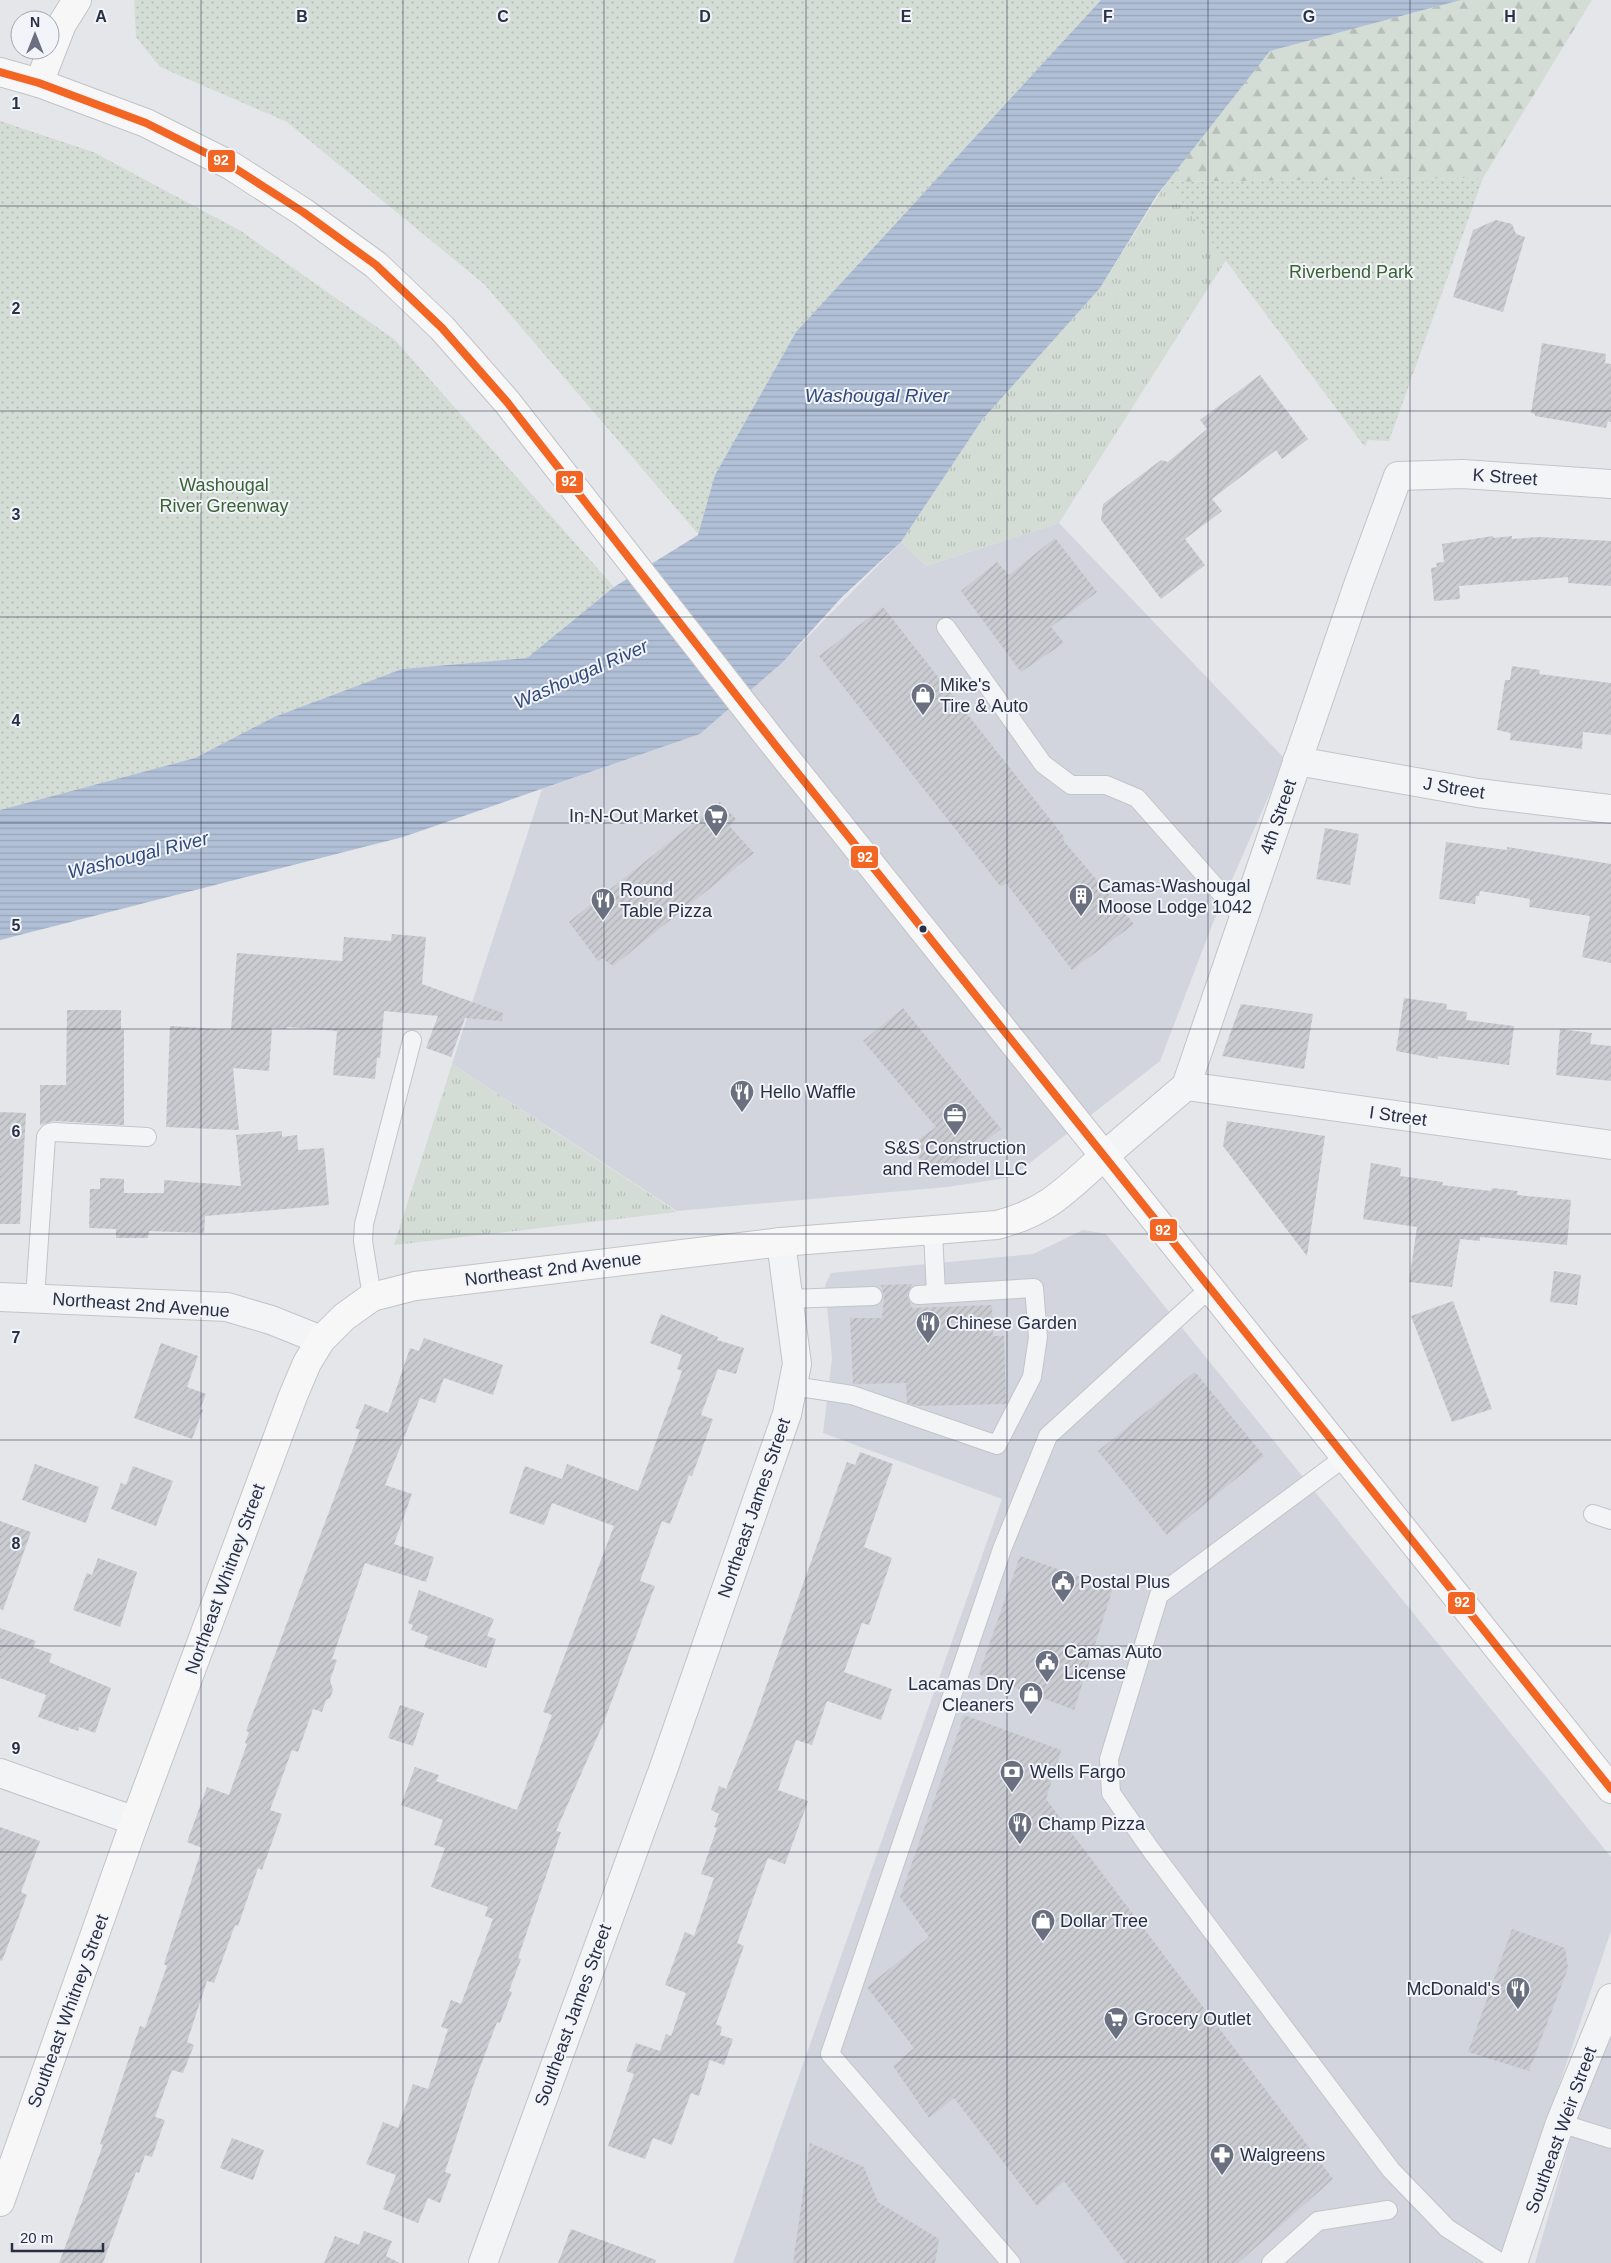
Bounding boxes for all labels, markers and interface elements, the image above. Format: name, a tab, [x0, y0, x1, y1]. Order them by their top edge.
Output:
text: A	[95, 8, 107, 25]
text: B	[296, 8, 308, 25]
text: C	[497, 8, 509, 25]
text: D	[699, 8, 711, 25]
text: E	[901, 8, 912, 25]
text: F	[1103, 8, 1113, 25]
text: G	[1303, 8, 1315, 25]
text: H	[1504, 8, 1516, 25]
north arrow	[10, 10, 60, 60]
text: N	[30, 14, 40, 30]
text: 1	[12, 95, 21, 112]
line badge: 92	[207, 149, 236, 173]
text: 92	[213, 152, 229, 168]
park label: Riverbend Park	[1289, 262, 1414, 282]
text: 2	[12, 300, 21, 317]
water label: Washougal River	[805, 385, 950, 406]
street label: K Street	[1472, 465, 1538, 489]
line badge: 92	[555, 470, 584, 494]
text: 92	[561, 473, 577, 489]
park label: Washougal River Greenway	[159, 475, 289, 516]
text: 3	[12, 506, 21, 523]
water label: Washougal River	[511, 635, 652, 713]
place label: Mike's Tire & Auto	[940, 675, 1028, 716]
shop icon: Mike's Tire & Auto	[910, 682, 936, 716]
text: 4	[12, 712, 21, 729]
street label: J Street	[1422, 773, 1486, 803]
street label: 4th Street	[1256, 777, 1300, 857]
supermarket icon: In-N-Out Market	[703, 803, 729, 837]
place label: In-N-Out Market	[569, 806, 698, 826]
water label: Washougal River	[65, 827, 211, 883]
line badge: 92	[850, 845, 879, 869]
text: 92	[857, 849, 873, 865]
place label: Camas-Washougal Moose Lodge 1042	[1098, 876, 1252, 917]
place label: Round Table Pizza	[620, 880, 713, 921]
building icon: Camas-Washougal Moose Lodge 1042	[1068, 883, 1094, 917]
restaurant icon: Round Table Pizza	[590, 887, 616, 921]
text: 5	[12, 917, 21, 934]
unlabelled marker	[918, 924, 928, 934]
restaurant icon: Hello Waffle	[729, 1079, 755, 1113]
place label: Hello Waffle	[760, 1082, 856, 1102]
office icon: S&S Construction and Remodel LLC	[942, 1102, 968, 1136]
street label: I Street	[1368, 1102, 1428, 1130]
text: 6	[12, 1123, 21, 1140]
place label: S&S Construction and Remodel LLC	[882, 1138, 1028, 1179]
line badge: 92	[1149, 1218, 1178, 1242]
text: 92	[1155, 1222, 1171, 1238]
street label: Northeast 2nd Avenue	[464, 1248, 642, 1290]
street label: Northeast 2nd Avenue	[52, 1289, 230, 1321]
restaurant icon: Chinese Garden	[915, 1310, 941, 1344]
place label: Chinese Garden	[946, 1313, 1077, 1333]
text: 7	[12, 1329, 21, 1346]
street label: Northeast James Street	[714, 1415, 794, 1601]
street label: Northeast Whitney Street	[181, 1481, 269, 1677]
text: 8	[12, 1535, 21, 1552]
public building icon: Postal Plus	[1050, 1569, 1076, 1603]
place label: Postal Plus	[1080, 1572, 1170, 1592]
line badge: 92	[1447, 1591, 1476, 1615]
text: 92	[1454, 1594, 1470, 1610]
place label: Camas Auto License	[1064, 1642, 1162, 1683]
public building icon: Camas Auto License	[1034, 1649, 1060, 1683]
place label: Lacamas Dry Cleaners	[908, 1674, 1014, 1715]
shop icon: Lacamas Dry Cleaners	[1018, 1681, 1044, 1715]
text: 9	[12, 1740, 21, 1757]
bank icon: Wells Fargo	[999, 1759, 1025, 1793]
place label: Wells Fargo	[1030, 1762, 1126, 1782]
restaurant icon: Champ Pizza	[1007, 1811, 1033, 1845]
place label: Champ Pizza	[1038, 1814, 1146, 1834]
shop icon: Dollar Tree	[1030, 1908, 1056, 1942]
place label: Dollar Tree	[1060, 1911, 1148, 1931]
street label: Southeast Whitney Street	[24, 1912, 112, 2110]
street label: Southeast James Street	[531, 1921, 615, 2109]
restaurant icon: McDonald's	[1505, 1976, 1531, 2010]
place label: McDonald's	[1407, 1979, 1500, 1999]
supermarket icon: Grocery Outlet	[1103, 2006, 1129, 2040]
place label: Grocery Outlet	[1134, 2009, 1251, 2029]
street label: Southeast Weir Street	[1522, 2044, 1600, 2216]
pharmacy icon: Walgreens	[1209, 2142, 1235, 2176]
place label: Walgreens	[1240, 2145, 1325, 2165]
scale bar	[12, 2220, 104, 2252]
text: 20 m	[20, 2229, 53, 2246]

